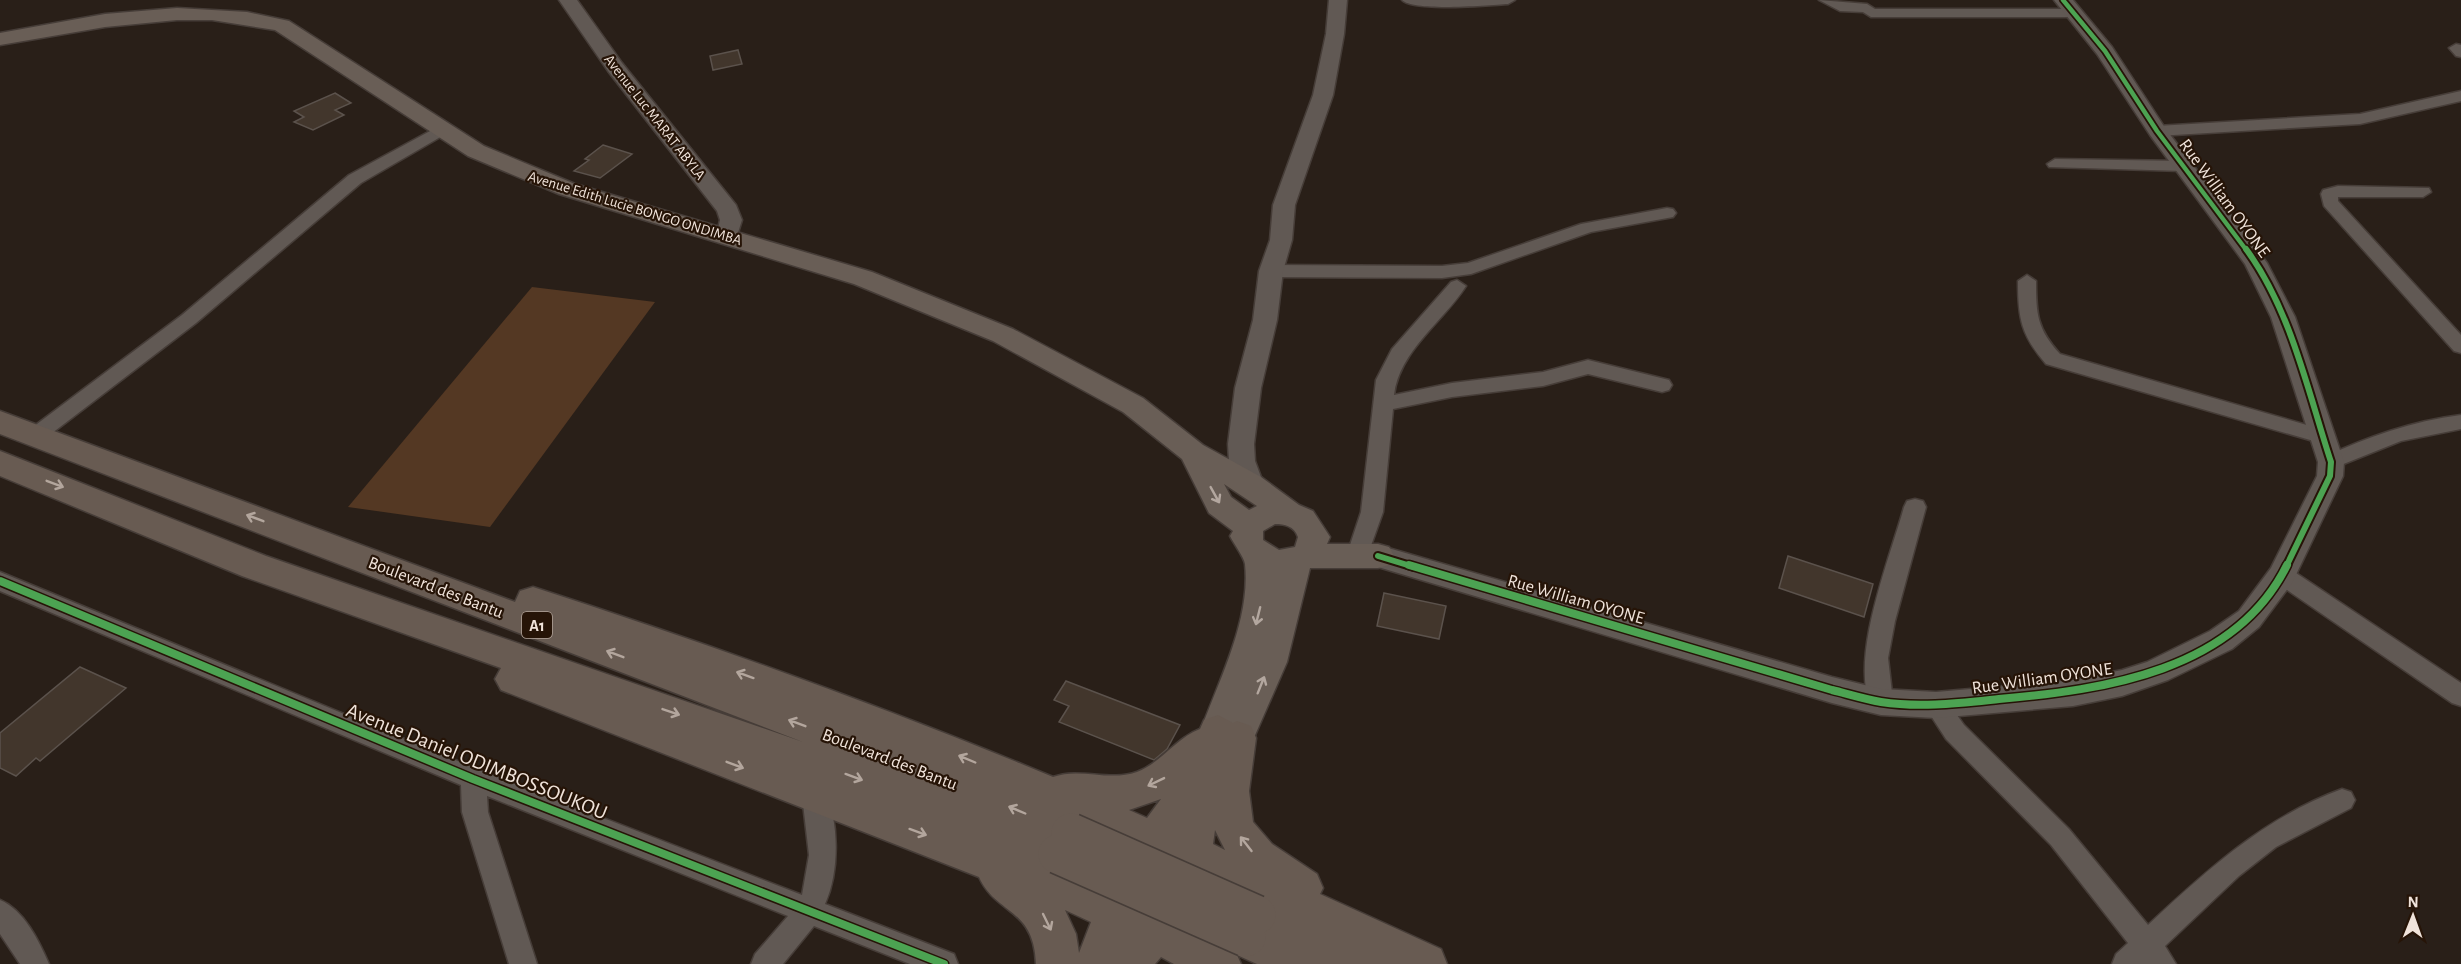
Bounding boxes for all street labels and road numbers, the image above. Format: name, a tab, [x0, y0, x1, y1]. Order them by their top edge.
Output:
street label: Avenue Luc MARAT ABYLA	[601, 52, 708, 183]
street label: Rue William OYONE	[2175, 136, 2273, 261]
street label: Avenue Edith Lucie BONGO ONDIMBA	[526, 169, 744, 248]
street label: Boulevard des Bantu	[366, 554, 506, 622]
street label: Rue William OYONE	[1505, 572, 1646, 628]
road number: A1	[522, 612, 552, 638]
street label: Rue William OYONE	[1971, 660, 2114, 698]
street label: Avenue Daniel ODIMBOSSOUKOU	[343, 699, 610, 824]
street label: Boulevard des Bantu	[820, 726, 960, 794]

